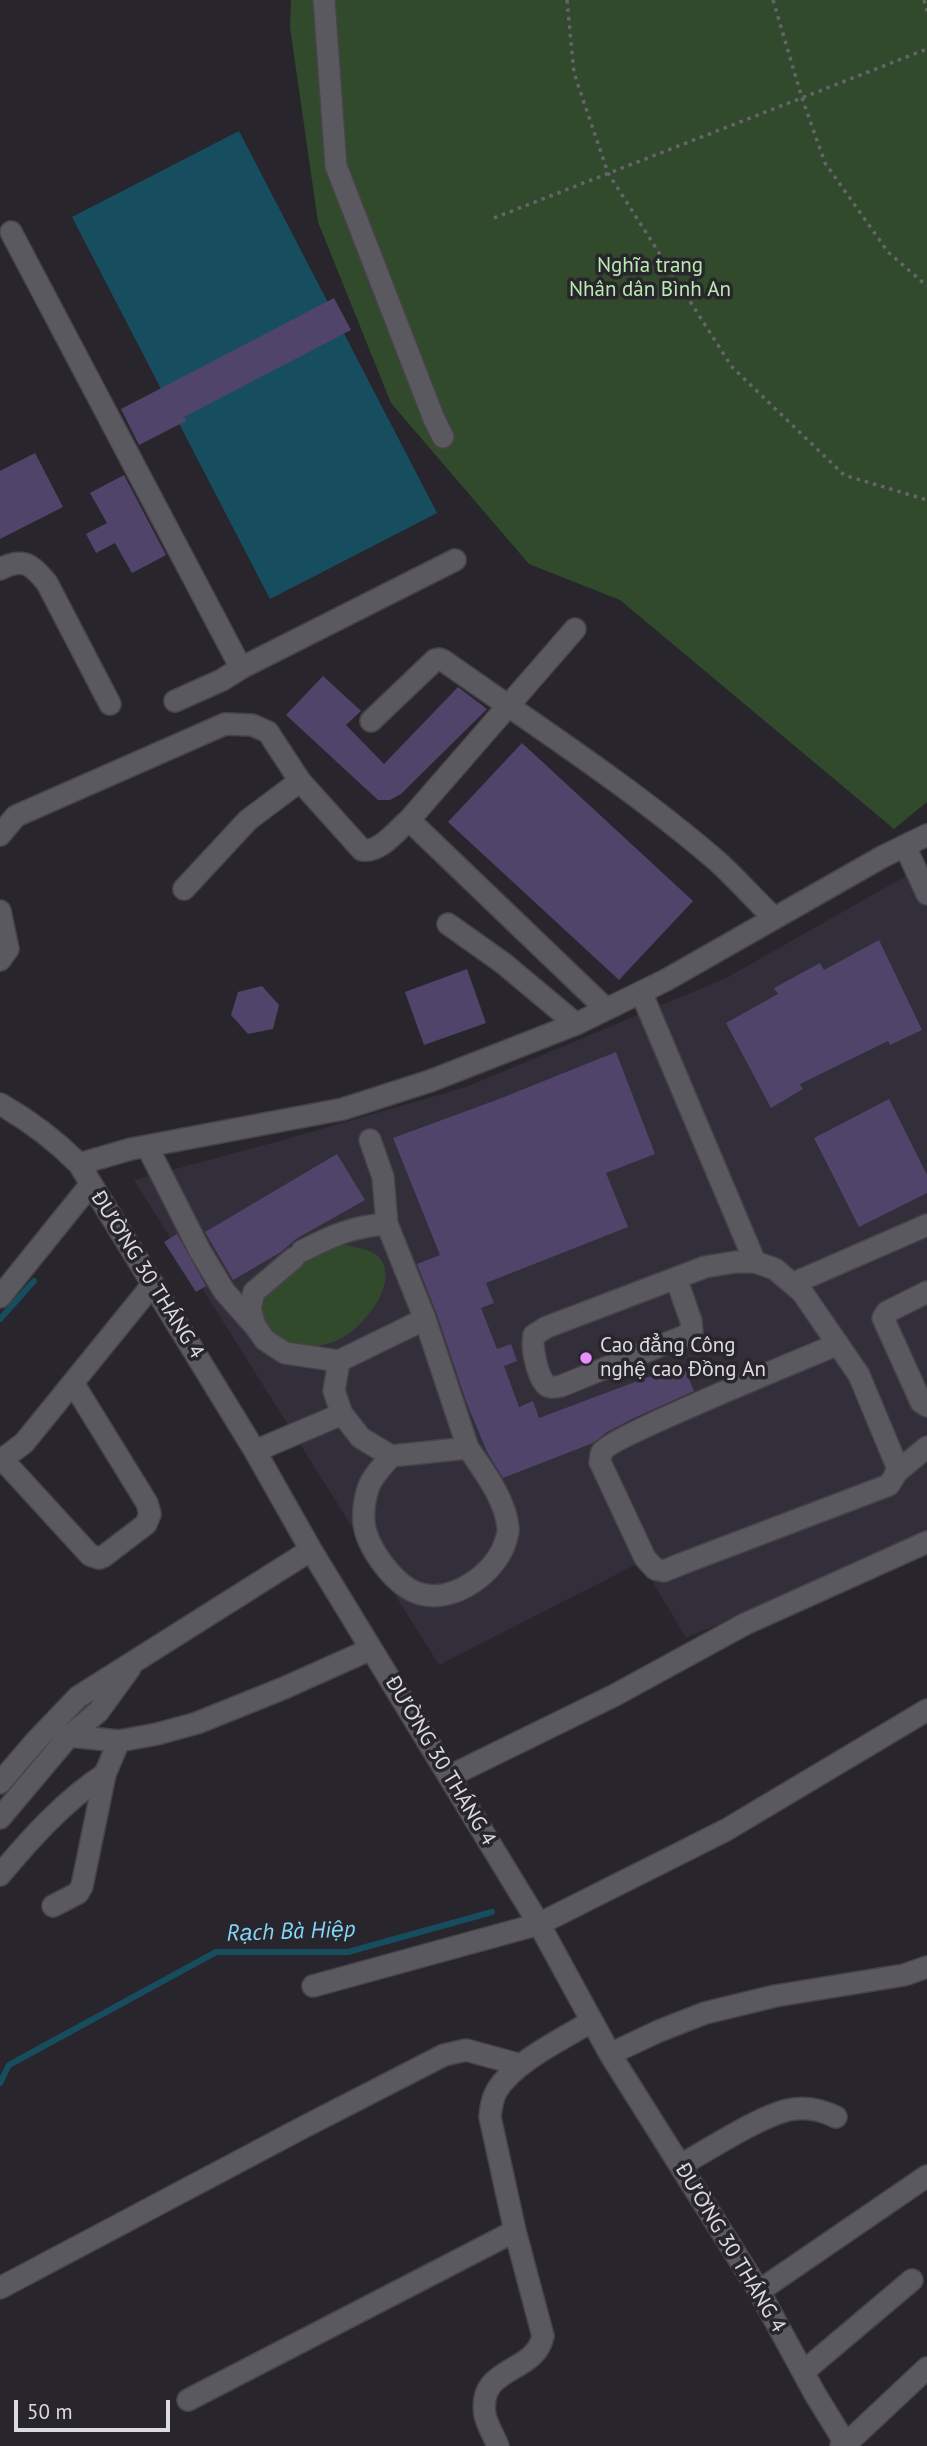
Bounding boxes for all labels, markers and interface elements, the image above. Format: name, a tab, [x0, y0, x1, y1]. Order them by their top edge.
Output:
park label: Nghĩa trang Nhân dân Bình An	[569, 253, 731, 303]
street label: ĐƯỜNG 30 THÁNG 4	[85, 1187, 209, 1363]
place label: Cao đẳng Công nghệ cao Đồng An	[600, 1333, 766, 1383]
marker: Cao đẳng Công nghệ cao Đồng An	[578, 1350, 594, 1366]
street label: ĐƯỜNG 30 THÁNG 4	[380, 1672, 500, 1850]
water label: Rạch Bà Hiệp	[226, 1916, 356, 1948]
street label: ĐƯỜNG 30 THÁNG 4	[670, 2159, 790, 2337]
scale bar	[18, 2386, 173, 2430]
text: 50 m	[27, 2398, 73, 2425]

